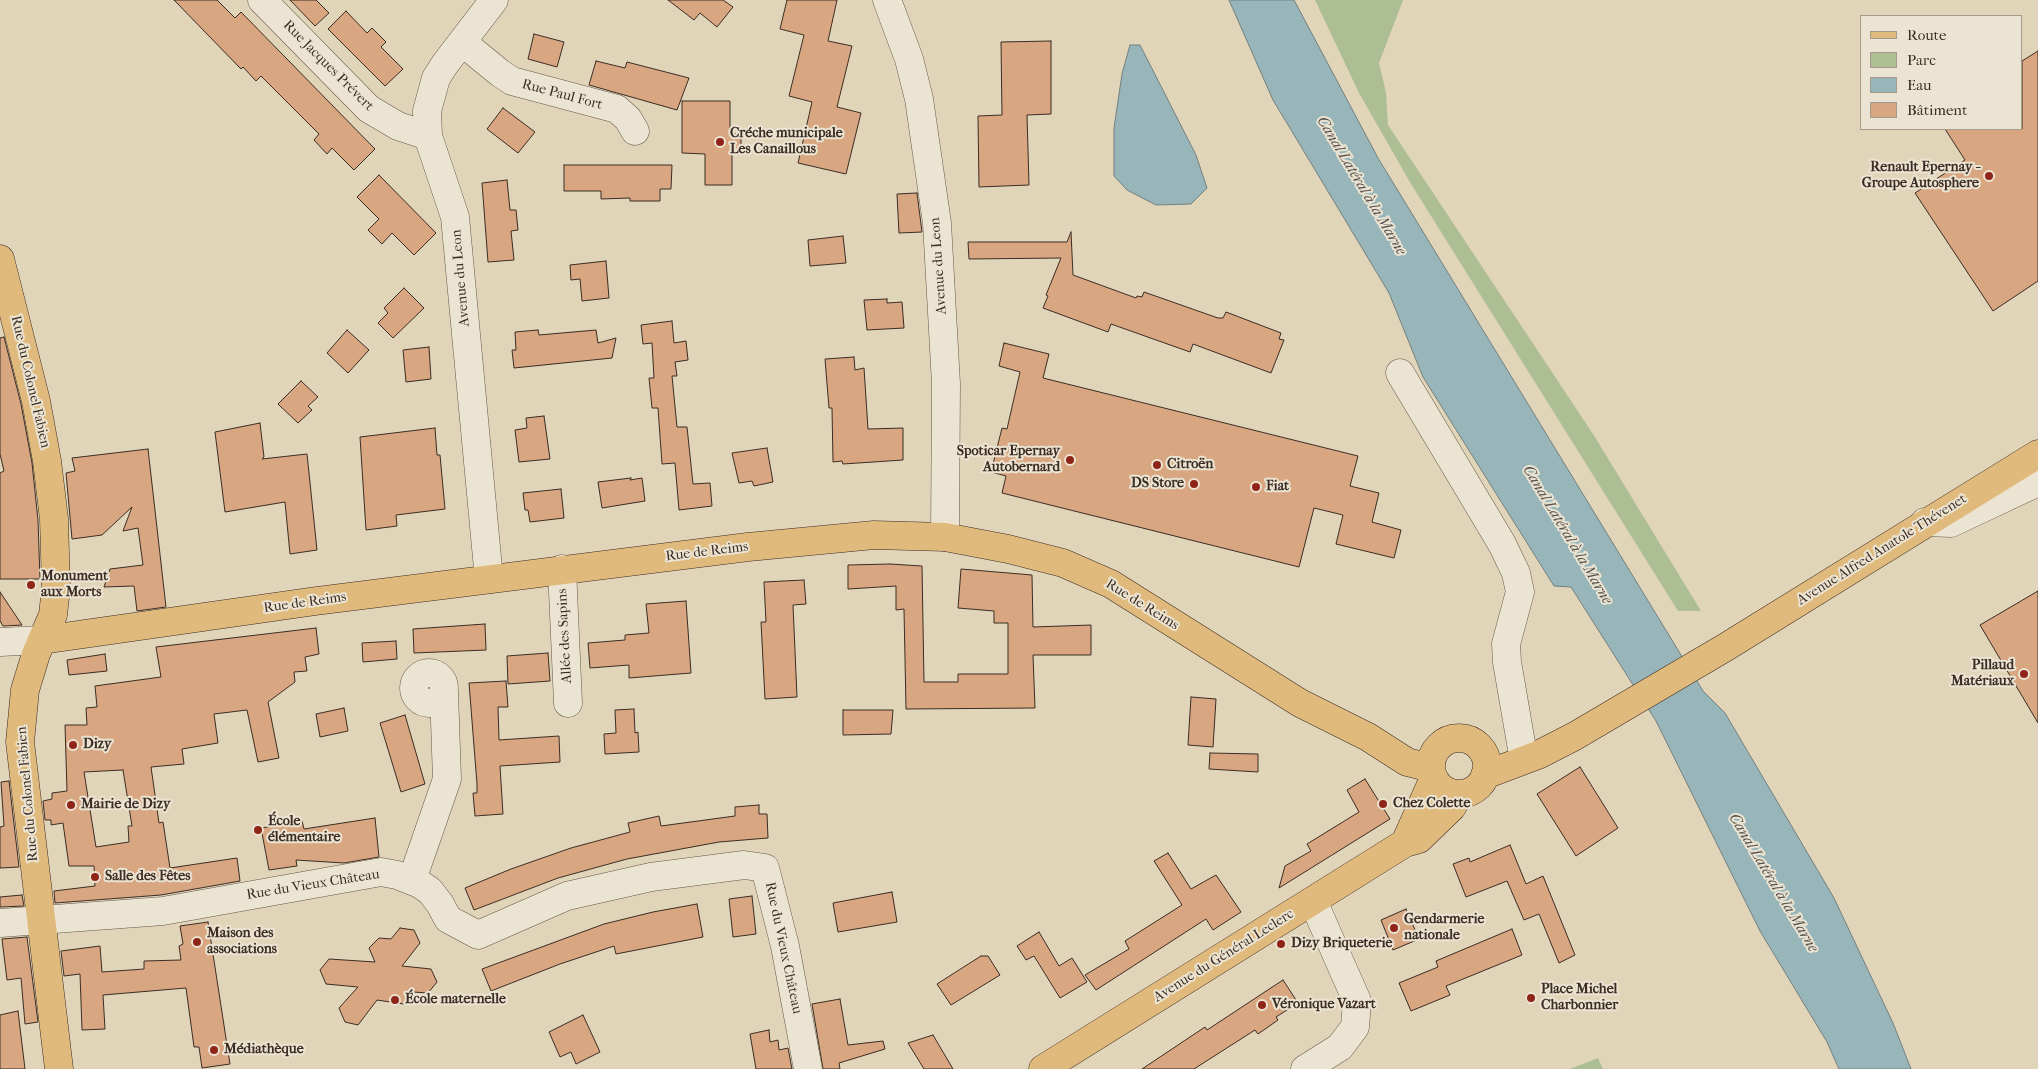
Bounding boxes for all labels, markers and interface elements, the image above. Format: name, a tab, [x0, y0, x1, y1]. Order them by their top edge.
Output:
legend	[1860, 15, 2023, 130]
street label: Rue Jacques Prévert	[279, 17, 377, 115]
text: Route	[1907, 26, 1946, 44]
text: Parc	[1907, 51, 1936, 69]
street label: Rue Paul Fort	[520, 76, 604, 114]
text: Eau	[1907, 76, 1932, 94]
text: Bâtiment	[1907, 101, 1967, 119]
water label: Canal Latéral à la Marne	[1312, 113, 1410, 259]
place label: Créche municipale Les Canaillous	[730, 126, 843, 158]
marker: Créche municipale Les Canaillous	[714, 136, 726, 148]
place label: Renault Epernay - Groupe Autosphere	[1862, 160, 1979, 192]
marker: Renault Epernay - Groupe Autosphere	[1983, 170, 1995, 182]
street label: Avenue du Leon	[927, 217, 951, 315]
street label: Avenue du Leon	[448, 229, 474, 327]
street label: Rue du Colonel Fabien	[7, 314, 53, 450]
place label: Spoticar Epernay Autobernard	[957, 444, 1060, 477]
marker: Spoticar Epernay Autobernard	[1064, 454, 1076, 466]
place label: Citroën	[1167, 457, 1213, 473]
marker: Citroën	[1151, 459, 1163, 471]
water label: Canal Latéral à la Marne	[1518, 462, 1616, 608]
place label: DS Store	[1131, 476, 1184, 492]
marker: DS Store	[1188, 478, 1200, 490]
place label: Fiat	[1266, 479, 1289, 495]
marker: Fiat	[1250, 481, 1262, 493]
street label: Avenue Alfred Anatole Thévenet	[1794, 491, 1970, 609]
street label: Rue de Reims	[665, 539, 749, 565]
place label: Monument aux Morts	[41, 569, 108, 602]
street label: Rue de Reims	[1102, 576, 1182, 634]
marker: Monument aux Morts	[25, 579, 37, 591]
street label: Allée des Sapins	[554, 588, 576, 684]
street label: Rue de Reims	[263, 589, 347, 617]
place label: Pillaud Matériaux	[1951, 658, 2014, 690]
marker: Pillaud Matériaux	[2018, 668, 2030, 680]
street label: Rue du Colonel Fabien	[14, 726, 42, 862]
place label: Dizy	[83, 737, 111, 753]
marker: Dizy	[67, 739, 79, 751]
place label: Chez Colette	[1393, 796, 1470, 812]
place label: Mairie de Dizy	[81, 797, 170, 813]
marker: Chez Colette	[1377, 798, 1389, 810]
marker: Mairie de Dizy	[65, 799, 77, 811]
water label: Canal Latéral à la Marne	[1724, 810, 1822, 956]
place label: École élémentaire	[268, 814, 340, 846]
marker: École élémentaire	[252, 824, 264, 836]
street label: Rue du Vieux Château	[245, 866, 381, 904]
place label: Salle des Fêtes	[105, 869, 190, 885]
marker: Salle des Fêtes	[89, 871, 101, 883]
street label: Rue du Vieux Château	[761, 880, 805, 1016]
street label: Avenue du Général Leclerc	[1151, 906, 1297, 1006]
place label: Gendarmerie nationale	[1404, 912, 1484, 944]
marker: Gendarmerie nationale	[1388, 922, 1400, 934]
place label: Maison des associations	[207, 926, 277, 959]
marker: Maison des associations	[191, 936, 203, 948]
place label: Dizy Briqueterie	[1291, 936, 1392, 952]
marker: Dizy Briqueterie	[1275, 938, 1287, 950]
place label: Place Michel Charbonnier	[1541, 982, 1618, 1014]
place label: École maternelle	[405, 992, 506, 1008]
marker: Place Michel Charbonnier	[1525, 992, 1537, 1004]
marker: École maternelle	[389, 994, 401, 1006]
place label: Véronique Vazart	[1272, 997, 1376, 1013]
marker: Véronique Vazart	[1256, 999, 1268, 1011]
place label: Médiathèque	[224, 1042, 304, 1058]
marker: Médiathèque	[208, 1044, 220, 1056]

